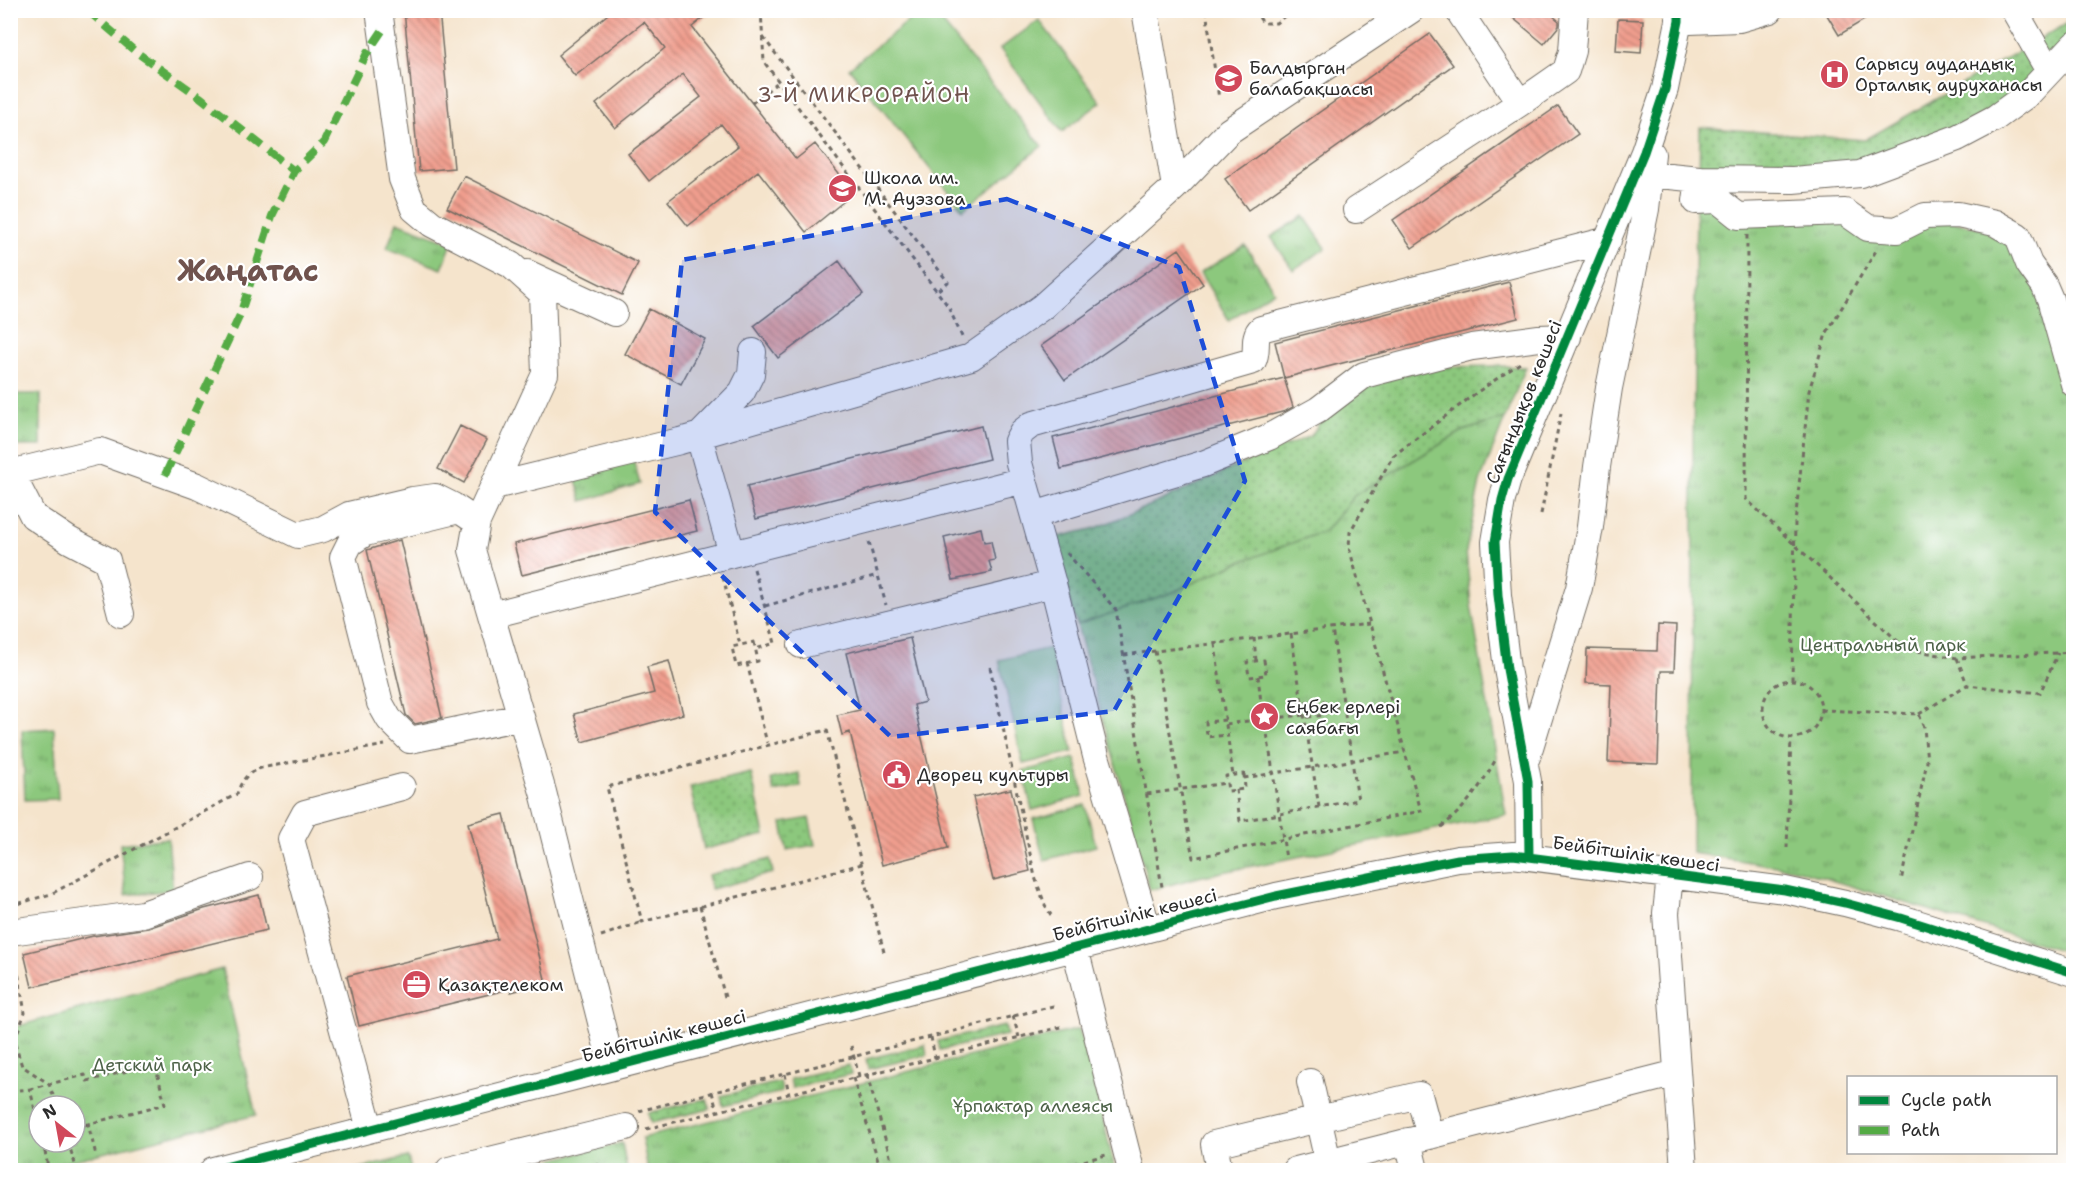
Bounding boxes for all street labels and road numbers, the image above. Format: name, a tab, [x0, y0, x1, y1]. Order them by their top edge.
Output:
street label: Сағындықов көшесі	[1480, 317, 1568, 487]
street label: Бейбітшілік көшесі	[1551, 830, 1721, 878]
street label: Бейбітшілік көшесі	[1050, 883, 1220, 947]
street label: Бейбітшілік көшесі	[579, 1004, 749, 1068]

